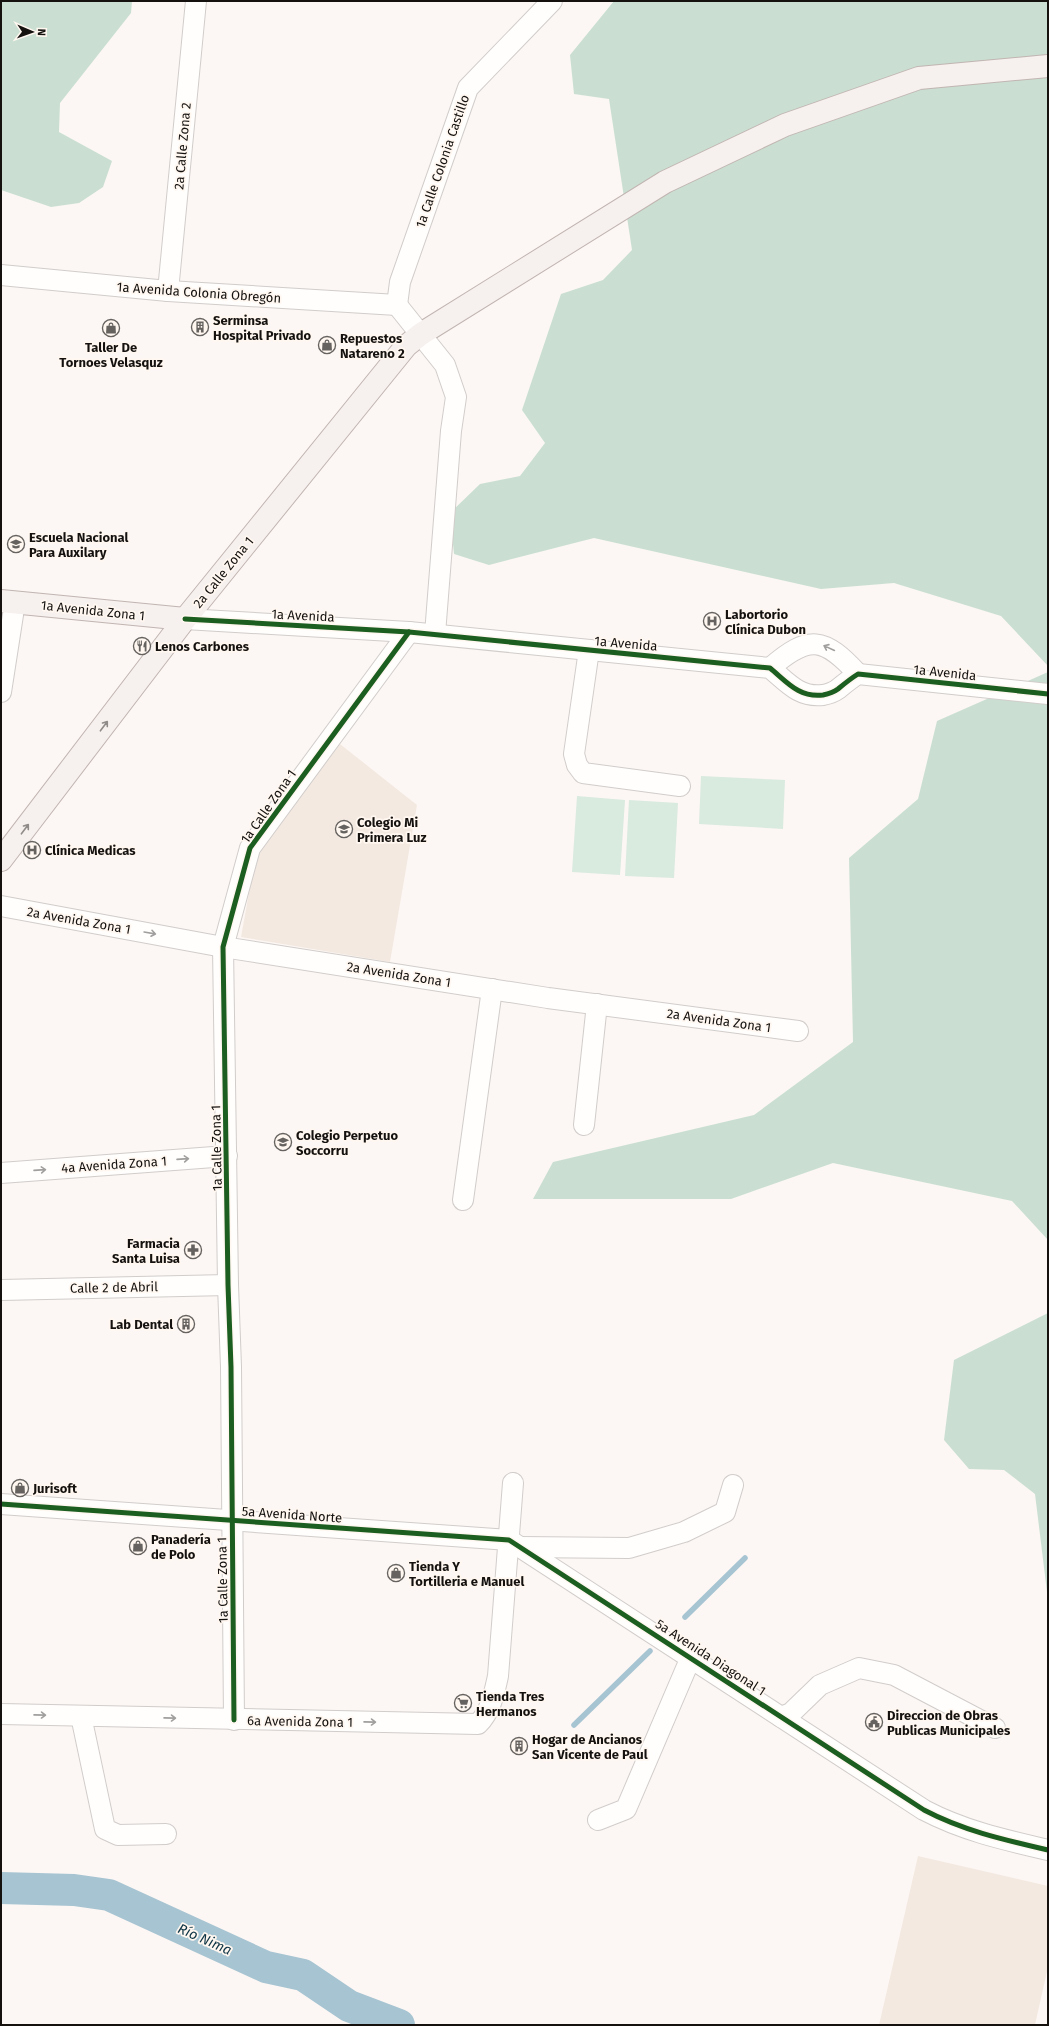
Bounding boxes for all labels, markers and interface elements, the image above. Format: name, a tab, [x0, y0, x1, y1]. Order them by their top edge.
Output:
north arrow	[12, 12, 52, 52]
text: N	[35, 28, 48, 36]
street label: 1a Calle Colonia Castillo	[413, 93, 472, 230]
street label: 2a Calle Zona 2	[171, 102, 194, 190]
street label: 1a Avenida Colonia Obregón	[116, 279, 282, 306]
place label: Serminsa Hospital Privado	[213, 313, 311, 343]
building icon: Serminsa Hospital Privado	[190, 317, 210, 337]
shop icon: Taller De Tornoes Velasquz	[101, 318, 121, 338]
place label: Repuestos Natareno 2	[340, 331, 405, 361]
shop icon: Repuestos Natareno 2	[317, 335, 337, 355]
place label: Taller De Tornoes Velasquz	[59, 340, 163, 370]
place label: Escuela Nacional Para Auxilary	[29, 530, 128, 560]
school or university icon: Escuela Nacional Para Auxilary	[6, 534, 26, 554]
street label: 2a Calle Zona 1	[190, 534, 257, 611]
street label: 1a Avenida Zona 1	[40, 598, 146, 623]
street label: 1a Avenida	[271, 606, 335, 625]
place label: Labortorio Clínica Dubon	[725, 607, 806, 637]
hospital icon: Labortorio Clínica Dubon	[702, 611, 722, 631]
street label: 1a Avenida	[594, 633, 658, 654]
restaurant icon: Lenos Carbones	[132, 636, 152, 656]
place label: Lenos Carbones	[155, 639, 250, 654]
one-way arrow	[823, 644, 835, 651]
street label: 1a Avenida	[913, 662, 977, 683]
one-way arrow	[99, 720, 108, 731]
street label: 1a Calle Zona 1	[238, 767, 299, 846]
place label: Colegio Mi Primera Luz	[357, 815, 426, 845]
school or university icon: Colegio Mi Primera Luz	[334, 819, 354, 839]
one-way arrow	[20, 823, 29, 834]
hospital icon: Clínica Medicas	[22, 840, 42, 860]
place label: Clínica Medicas	[45, 843, 136, 858]
street label: 2a Avenida Zona 1	[26, 904, 132, 937]
one-way arrow	[143, 930, 156, 938]
street label: 2a Avenida Zona 1	[346, 959, 452, 990]
street label: 2a Avenida Zona 1	[666, 1006, 772, 1035]
street label: 1a Calle Zona 1	[208, 1105, 225, 1191]
place label: Colegio Perpetuo Soccorru	[296, 1128, 398, 1158]
school or university icon: Colegio Perpetuo Soccorru	[273, 1132, 293, 1152]
street label: 4a Avenida Zona 1	[61, 1153, 167, 1176]
one-way arrow	[177, 1155, 190, 1162]
one-way arrow	[33, 1166, 46, 1173]
place label: Farmacia Santa Luisa	[112, 1236, 180, 1266]
pharmacy icon: Farmacia Santa Luisa	[183, 1240, 203, 1260]
street label: Calle 2 de Abril	[70, 1279, 158, 1296]
building icon: Lab Dental	[176, 1314, 196, 1334]
place label: Lab Dental	[110, 1317, 173, 1332]
shop icon: Jurisoft	[10, 1478, 30, 1498]
place label: Jurisoft	[32, 1481, 78, 1496]
street label: 5a Avenida Norte	[241, 1504, 343, 1525]
place label: Panadería de Polo	[151, 1532, 211, 1562]
shop icon: Panadería de Polo	[128, 1536, 148, 1556]
street label: 1a Calle Zona 1	[214, 1537, 231, 1623]
place label: Tienda Y Tortilleria e Manuel	[409, 1559, 524, 1589]
shop icon: Tienda Y Tortilleria e Manuel	[386, 1563, 406, 1583]
street label: 5a Avenida Diagonal 1	[653, 1616, 769, 1699]
place label: Tienda Tres Hermanos	[476, 1689, 545, 1719]
supermarket icon: Tienda Tres Hermanos	[453, 1693, 473, 1713]
place label: Direccion de Obras Publicas Municipales	[887, 1708, 1011, 1738]
one-way arrow	[33, 1711, 46, 1719]
public building icon: Direccion de Obras Publicas Municipales	[864, 1712, 884, 1732]
street label: 6a Avenida Zona 1	[247, 1713, 353, 1730]
one-way arrow	[163, 1714, 176, 1722]
one-way arrow	[363, 1718, 376, 1726]
place label: Hogar de Ancianos San Vicente de Paul	[532, 1732, 648, 1762]
building icon: Hogar de Ancianos San Vicente de Paul	[509, 1736, 529, 1756]
water label: Río Nima	[175, 1920, 234, 1959]

